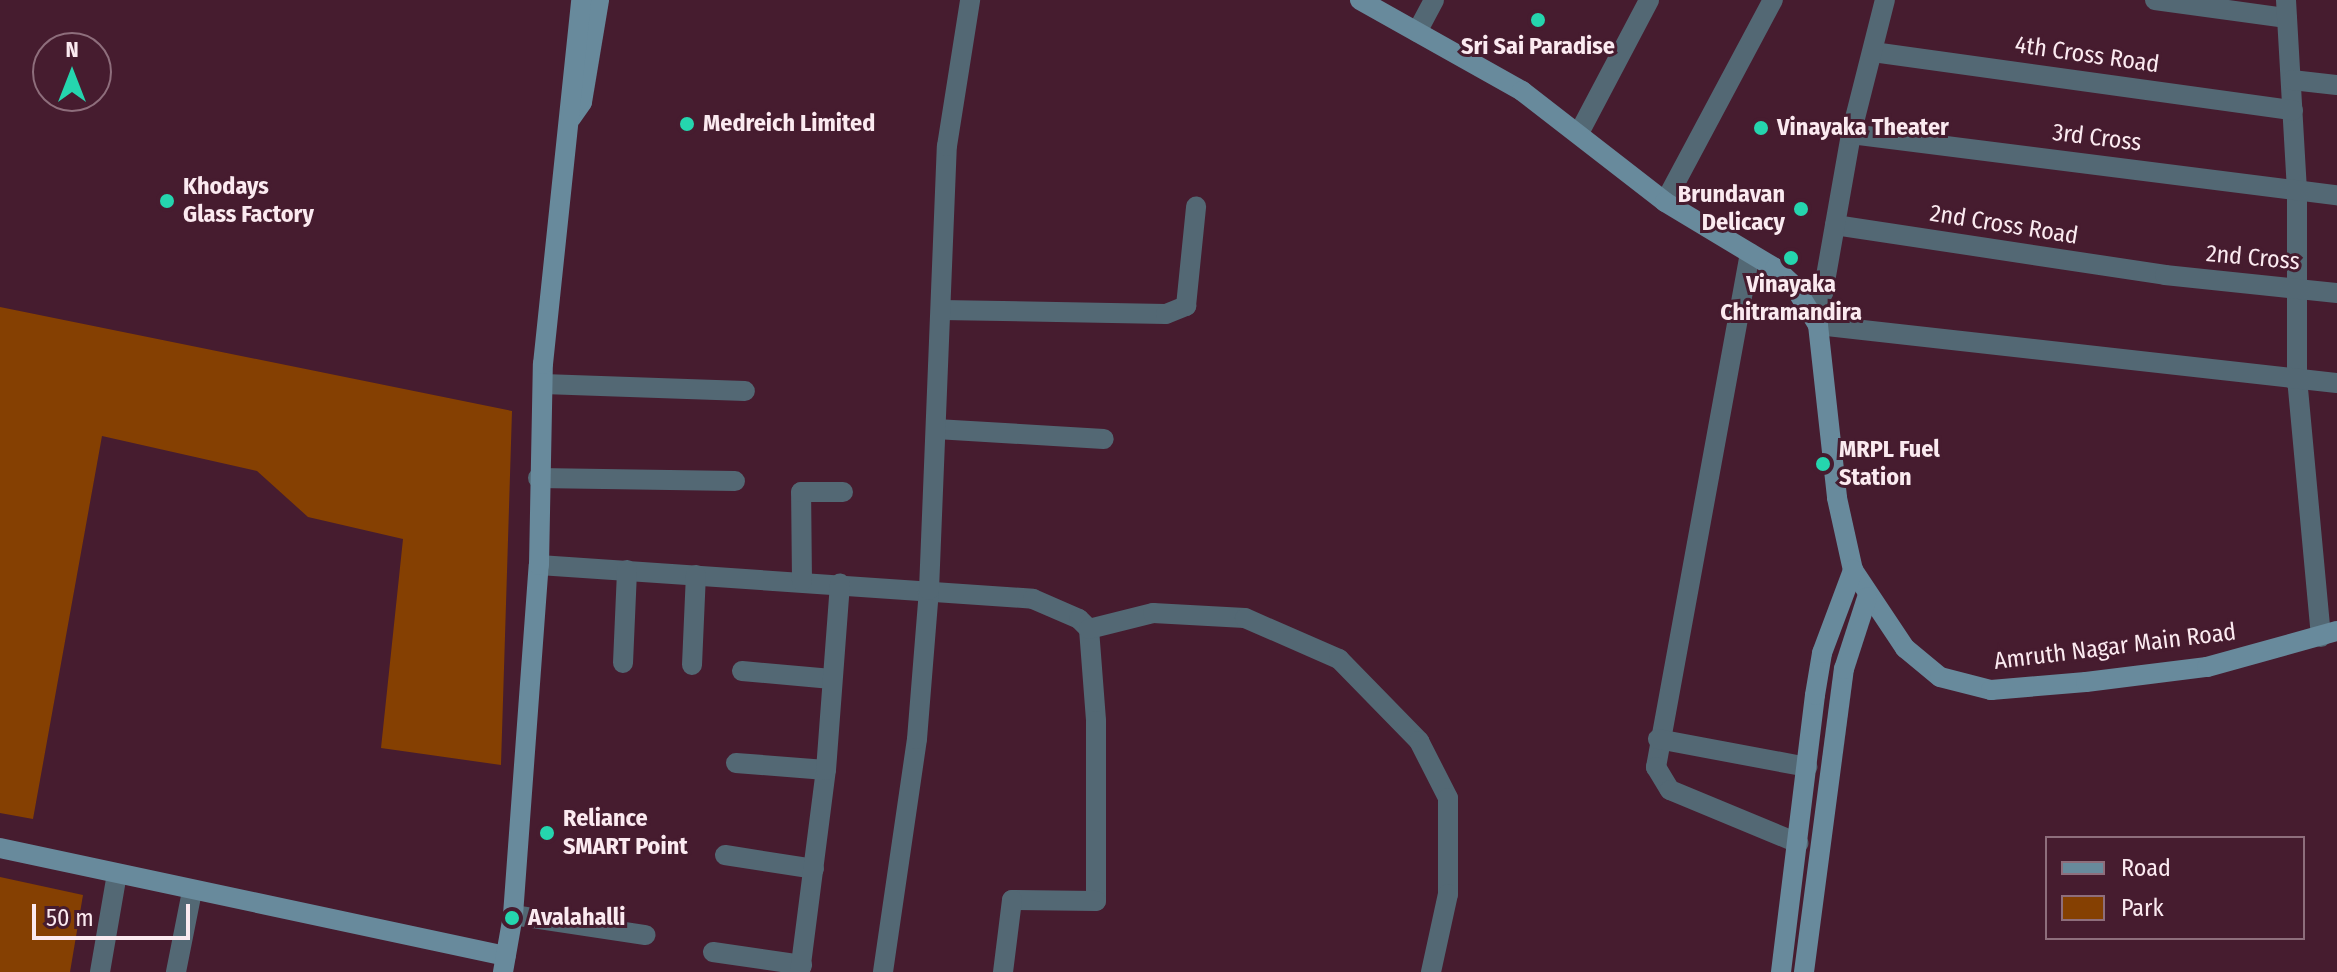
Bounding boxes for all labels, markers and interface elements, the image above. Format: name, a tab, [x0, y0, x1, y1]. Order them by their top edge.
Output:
marker: Sri Sai Paradise	[1529, 11, 1547, 29]
street label: 4th Cross Road	[2013, 31, 2161, 79]
north arrow	[32, 32, 112, 112]
place label: Sri Sai Paradise	[1461, 33, 1615, 61]
text: N	[65, 36, 79, 63]
place label: Medreich Limited	[703, 110, 875, 138]
place label: Vinayaka Theater	[1777, 114, 1949, 142]
marker: Medreich Limited	[678, 115, 696, 133]
street label: 3rd Cross	[2051, 118, 2143, 158]
marker: Vinayaka Theater	[1752, 119, 1770, 137]
place label: Khodays Glass Factory	[183, 173, 314, 229]
place label: Brundavan Delicacy	[1678, 181, 1785, 237]
marker: Khodays Glass Factory	[158, 192, 176, 210]
street label: 2nd Cross Road	[1928, 199, 2080, 251]
marker: Brundavan Delicacy	[1792, 200, 1810, 218]
street label: 2nd Cross	[2205, 240, 2301, 276]
marker: Vinayaka Chitramandira	[1782, 249, 1800, 267]
place label: Vinayaka Chitramandira	[1720, 271, 1862, 327]
place label: MRPL Fuel Station	[1839, 436, 1940, 492]
marker: MRPL Fuel Station	[1814, 455, 1832, 473]
street label: Amruth Nagar Main Road	[1992, 618, 2238, 676]
place label: Reliance SMART Point	[563, 805, 688, 861]
marker: Reliance SMART Point	[538, 824, 556, 842]
legend	[2045, 836, 2305, 940]
text: Road	[2121, 854, 2171, 882]
scale bar	[36, 888, 194, 938]
text: Park	[2121, 894, 2164, 922]
text: 50 m	[46, 904, 94, 932]
place label: Avalahalli	[528, 904, 625, 932]
marker: Avalahalli	[503, 909, 521, 927]

